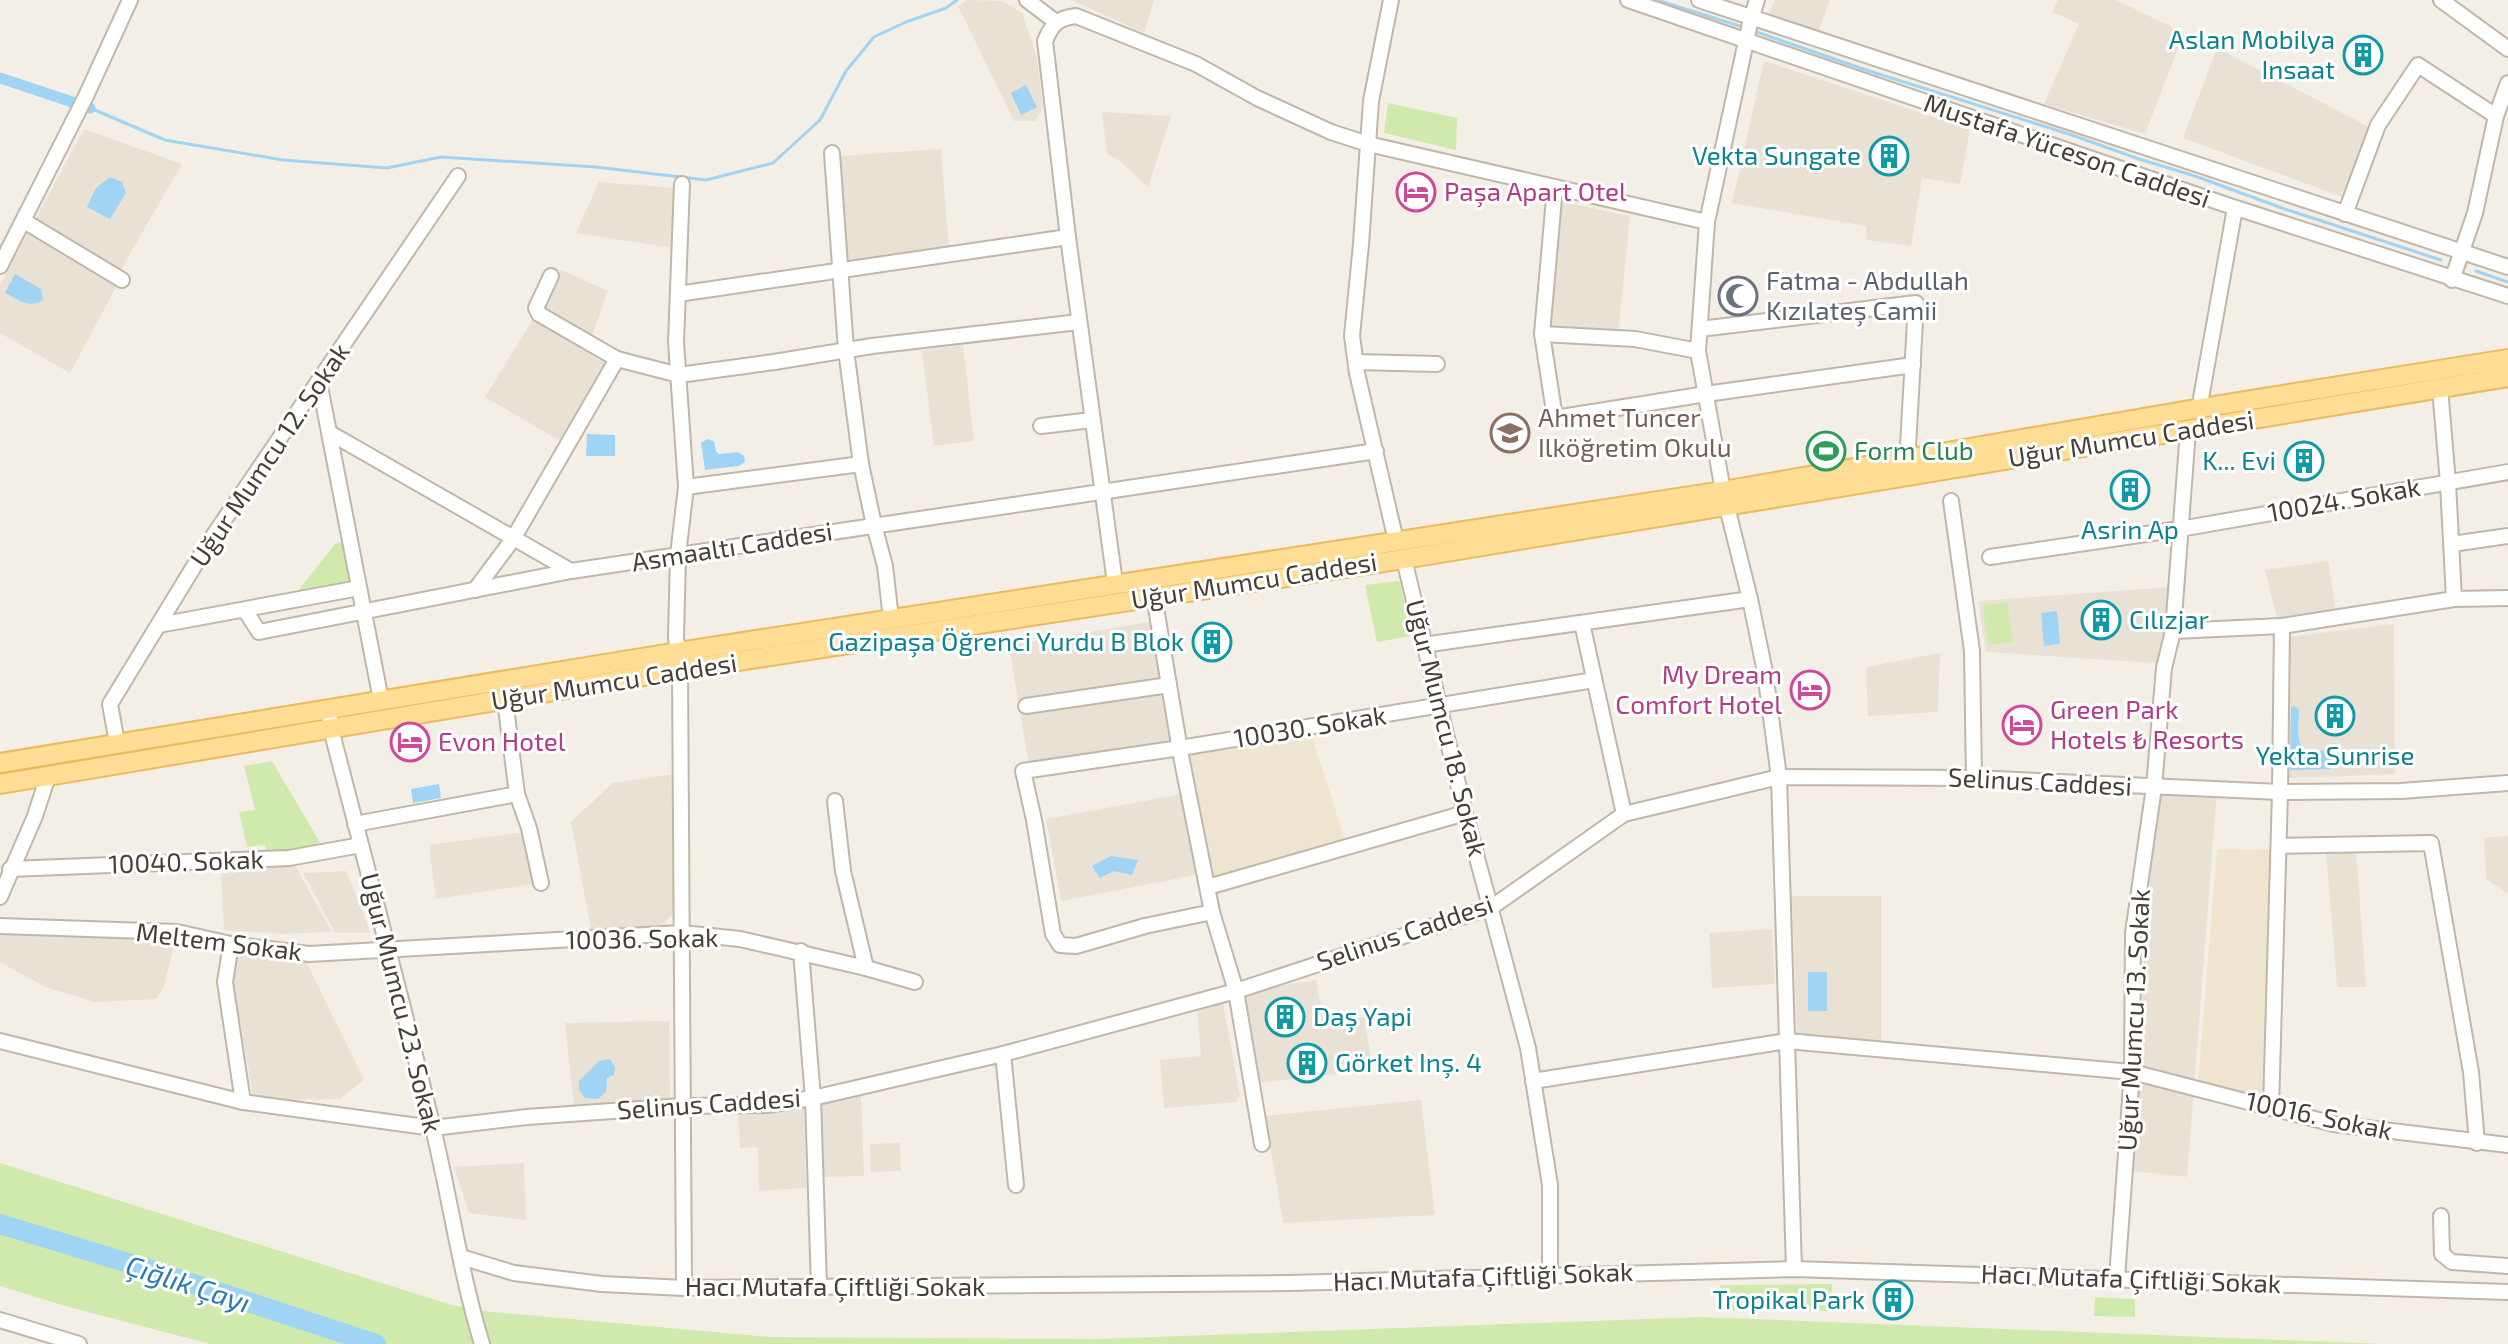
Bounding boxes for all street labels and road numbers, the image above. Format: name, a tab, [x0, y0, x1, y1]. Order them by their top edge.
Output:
street label: Mustafa Yüceson Caddesi	[1920, 86, 2215, 213]
street label: Uğur Mumcu 12. Sokak	[182, 337, 355, 572]
street label: Uğur Mumcu Caddesi	[2006, 403, 2256, 472]
street label: 10024. Sokak	[2265, 470, 2422, 527]
street label: Asmaaltı Caddesi	[629, 514, 834, 577]
street label: Uğur Mumcu Caddesi	[1129, 545, 1379, 614]
street label: Uğur Mumcu 18. Sokak	[1400, 596, 1494, 859]
street label: Uğur Mumcu Caddesi	[489, 646, 739, 715]
street label: 10030. Sokak	[1231, 698, 1388, 753]
street label: Selinus Caddesi	[1947, 760, 2133, 801]
street label: 10040. Sokak	[108, 842, 264, 879]
street label: Uğur Mumcu 23. Sokak	[355, 869, 450, 1136]
street label: Selinus Caddesi	[1312, 887, 1497, 976]
street label: Uğur Mumcu 13. Sokak	[2110, 888, 2155, 1152]
street label: Meltem Sokak	[134, 915, 304, 966]
street label: 10036. Sokak	[565, 921, 719, 954]
street label: Selinus Caddesi	[616, 1081, 802, 1124]
street label: 10016. Sokak	[2243, 1084, 2395, 1145]
street label: Hacı Mutafa Çiftliği Sokak	[1332, 1255, 1634, 1298]
street label: Hacı Mutafa Çiftliği Sokak	[1980, 1257, 2282, 1300]
street label: Hacı Mutafa Çiftliği Sokak	[685, 1270, 985, 1303]

